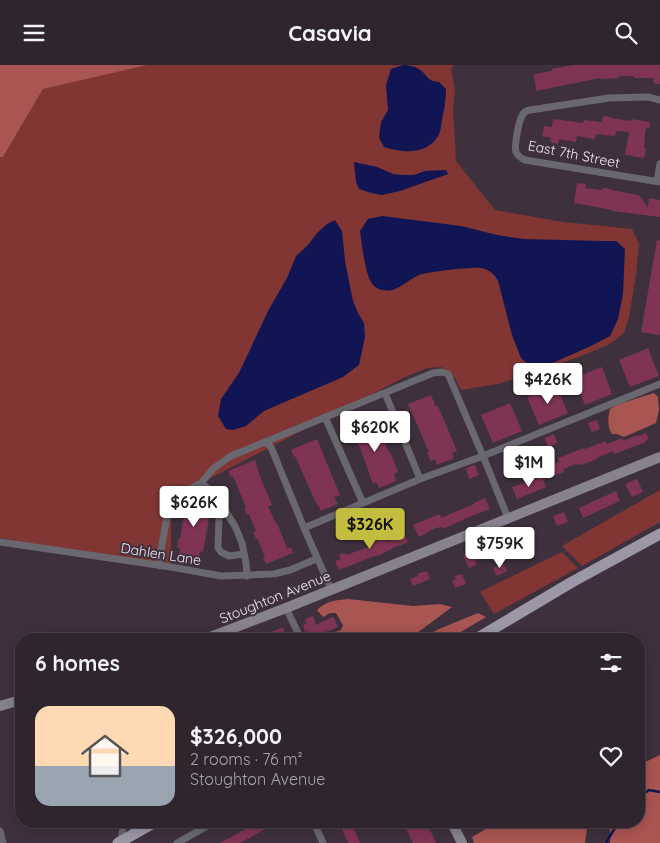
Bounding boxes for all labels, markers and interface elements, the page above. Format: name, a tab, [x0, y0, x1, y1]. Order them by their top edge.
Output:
icon: menu	[20, 19, 48, 47]
text: Casavia	[288, 19, 372, 47]
icon: search	[612, 19, 640, 47]
street label: East 7th Street	[526, 136, 622, 172]
pin: $426K	[513, 363, 583, 405]
text: $426K	[524, 369, 572, 389]
pin: $620K	[340, 411, 410, 453]
text: $620K	[351, 417, 399, 437]
pin: $1M	[505, 445, 553, 488]
text: $1M	[515, 452, 543, 472]
pin: $626K	[159, 485, 229, 528]
text: $626K	[171, 492, 217, 512]
pin: $326K	[335, 507, 405, 550]
text: $326K	[347, 514, 393, 534]
pin: $759K	[465, 527, 535, 569]
text: $759K	[476, 533, 524, 553]
street label: Dahlen Lane	[119, 539, 203, 569]
street label: Stoughton Avenue	[217, 566, 333, 628]
icon: filters	[597, 649, 625, 677]
text: 6 homes	[35, 650, 120, 676]
text: $326,000	[190, 723, 282, 749]
icon: home	[75, 726, 135, 786]
icon: heart	[597, 742, 625, 770]
text: 2 rooms · 76 m²	[190, 749, 303, 769]
text: Stoughton Avenue	[190, 769, 325, 789]

